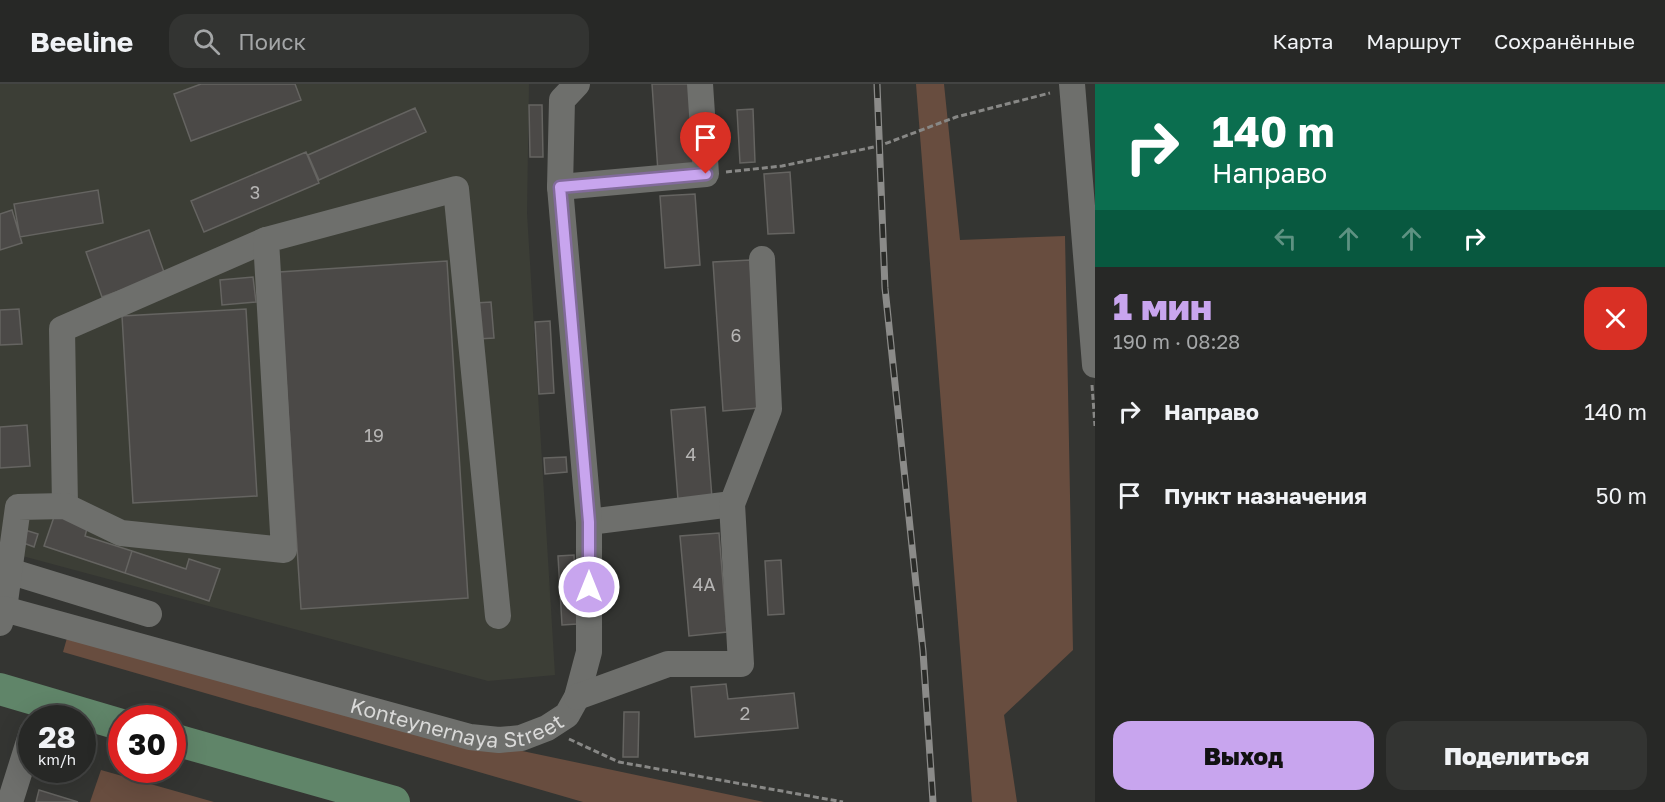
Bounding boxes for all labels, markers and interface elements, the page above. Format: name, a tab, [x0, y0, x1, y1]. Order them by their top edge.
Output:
search box	[169, 14, 589, 68]
text: Beeline	[30, 25, 133, 58]
icon: search	[190, 25, 223, 58]
text: Поиск	[238, 28, 306, 55]
text: Карта	[1272, 28, 1333, 54]
text: Маршрут	[1366, 28, 1461, 54]
text: Сохранённые	[1494, 28, 1635, 54]
text: 140 m	[1212, 106, 1334, 156]
icon: right	[1113, 108, 1191, 186]
pin	[680, 112, 731, 174]
icon: arrive	[689, 121, 722, 154]
text: Направо	[1212, 157, 1327, 189]
house number: 3	[250, 181, 260, 203]
icon: left	[1269, 222, 1302, 255]
icon: ahead	[1332, 222, 1365, 255]
icon: ahead	[1395, 222, 1428, 255]
icon: right	[1458, 222, 1491, 255]
text: 1 мин	[1113, 285, 1212, 328]
button: close	[1584, 287, 1647, 350]
house number: 6	[731, 324, 741, 346]
text: 190 m · 08:28	[1113, 329, 1240, 353]
icon: right	[1113, 395, 1146, 428]
text: Направо	[1164, 398, 1259, 425]
text: 140 m	[1584, 398, 1647, 425]
house number: 19	[364, 424, 384, 446]
house number: 4	[686, 443, 697, 465]
icon: arrive	[1113, 479, 1146, 512]
text: Пункт назначения	[1164, 482, 1367, 509]
text: 50 m	[1596, 482, 1647, 509]
position arrow	[557, 555, 621, 619]
house number: 4А	[692, 573, 716, 595]
street label: Konteynernaya Street	[347, 692, 568, 753]
house number: 2	[740, 702, 750, 724]
speed limit sign: 30	[108, 705, 186, 783]
text: 28	[38, 719, 76, 755]
button: Выход	[1113, 721, 1374, 790]
button: Поделиться	[1386, 721, 1647, 790]
text: km/h	[38, 750, 76, 768]

